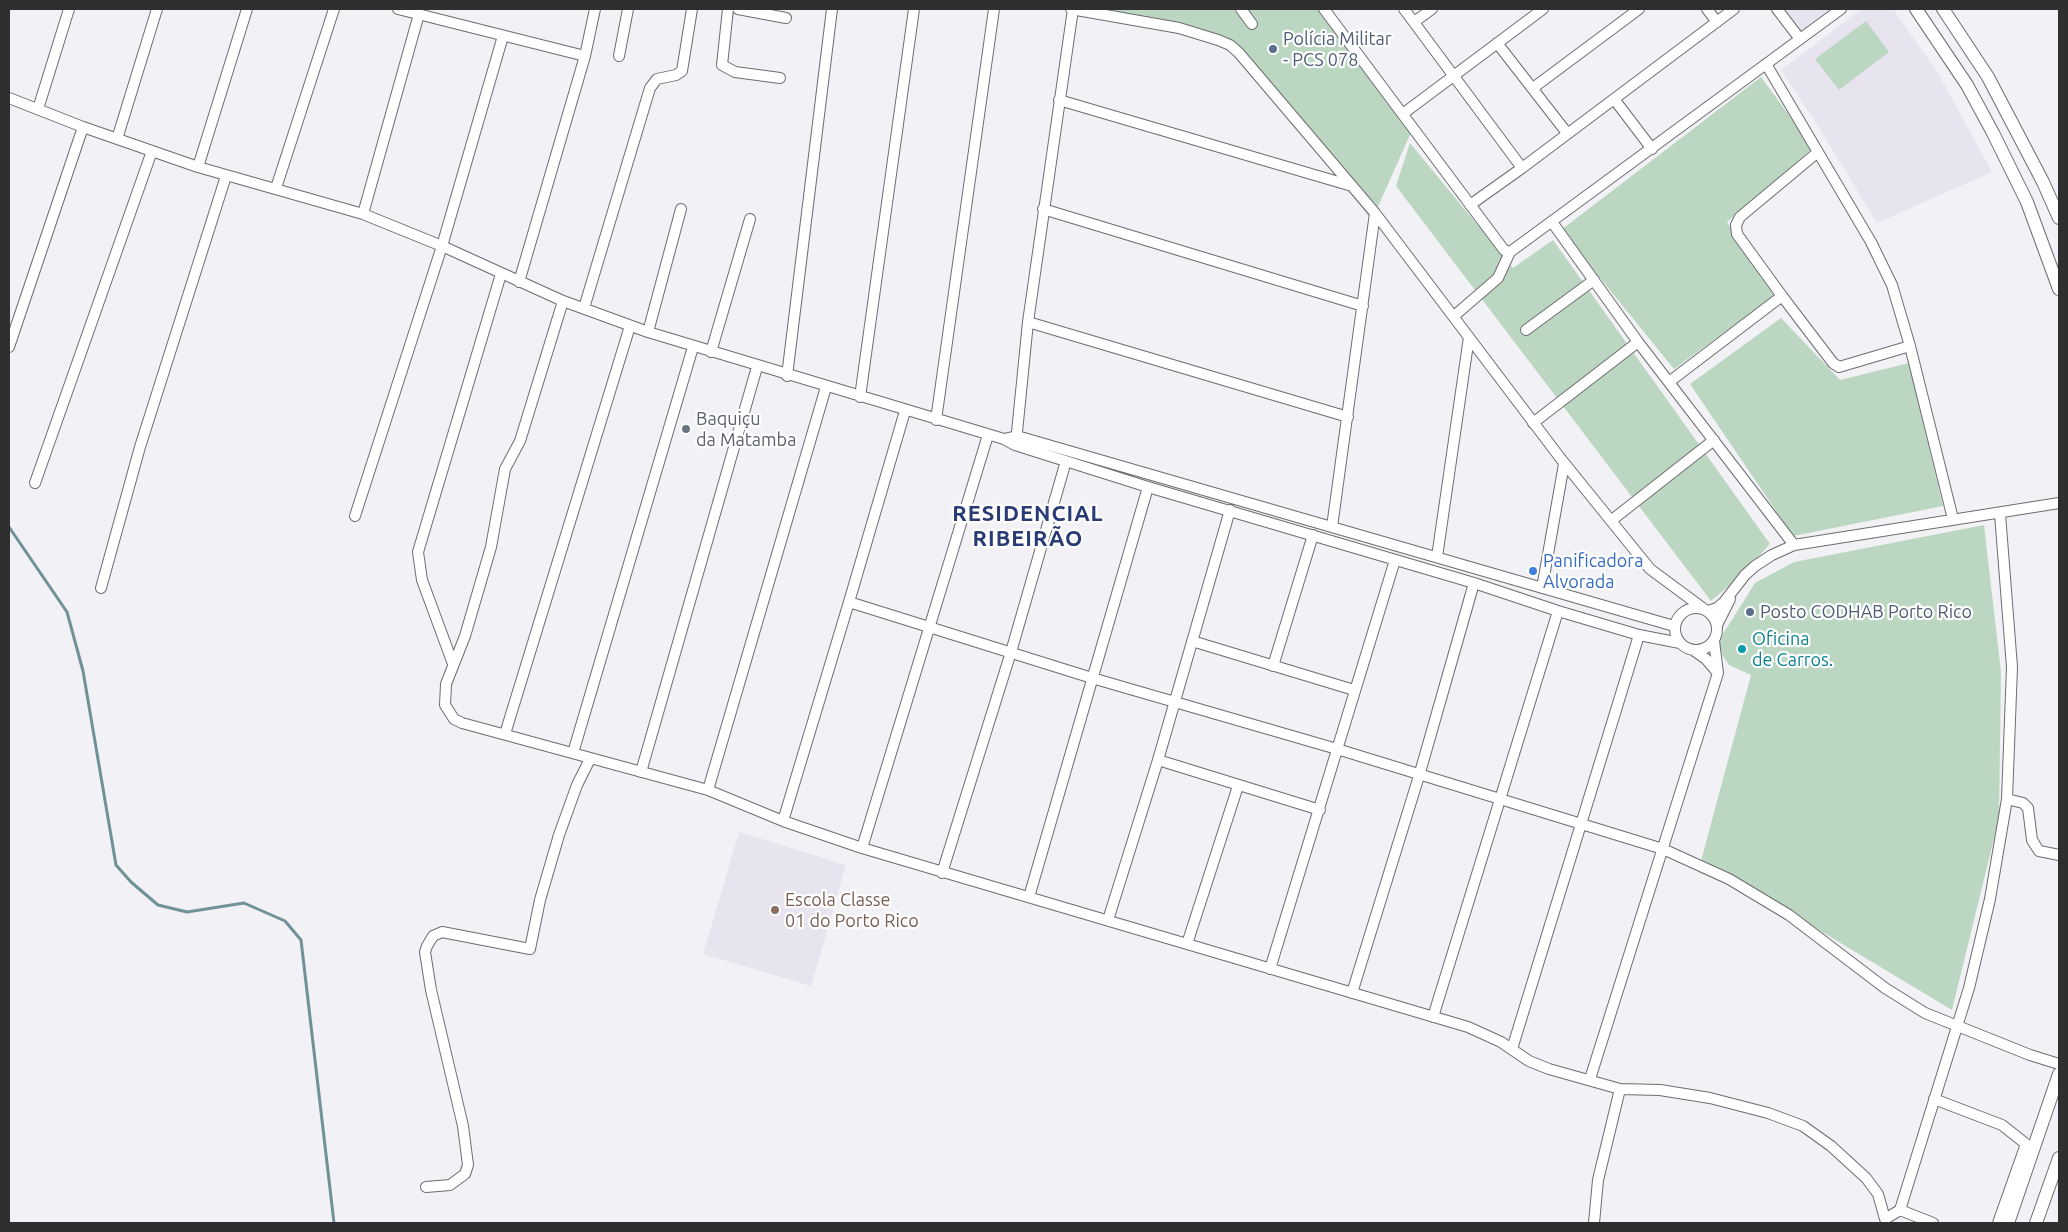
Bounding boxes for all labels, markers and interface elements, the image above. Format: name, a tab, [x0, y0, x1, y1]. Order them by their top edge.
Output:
place label: Polícia Militar - PCS 078	[1283, 28, 1392, 70]
marker: Polícia Militar - PCS 078	[1267, 43, 1279, 55]
place label: Baquiçu da Matamba	[696, 408, 796, 450]
marker: Baquiçu da Matamba	[680, 423, 692, 435]
district label: RESIDENCIAL RIBEIRÃO	[951, 501, 1105, 552]
place label: Panificadora Alvorada	[1543, 550, 1643, 592]
marker: Panificadora Alvorada	[1527, 565, 1539, 577]
place label: Posto CODHAB Porto Rico	[1760, 601, 1972, 623]
marker: Posto CODHAB Porto Rico	[1744, 606, 1756, 618]
place label: Oficina de Carros.	[1752, 628, 1833, 670]
marker: Oficina de Carros.	[1736, 643, 1748, 655]
place label: Escola Classe 01 do Porto Rico	[785, 889, 919, 932]
marker: Escola Classe 01 do Porto Rico	[769, 904, 781, 916]

